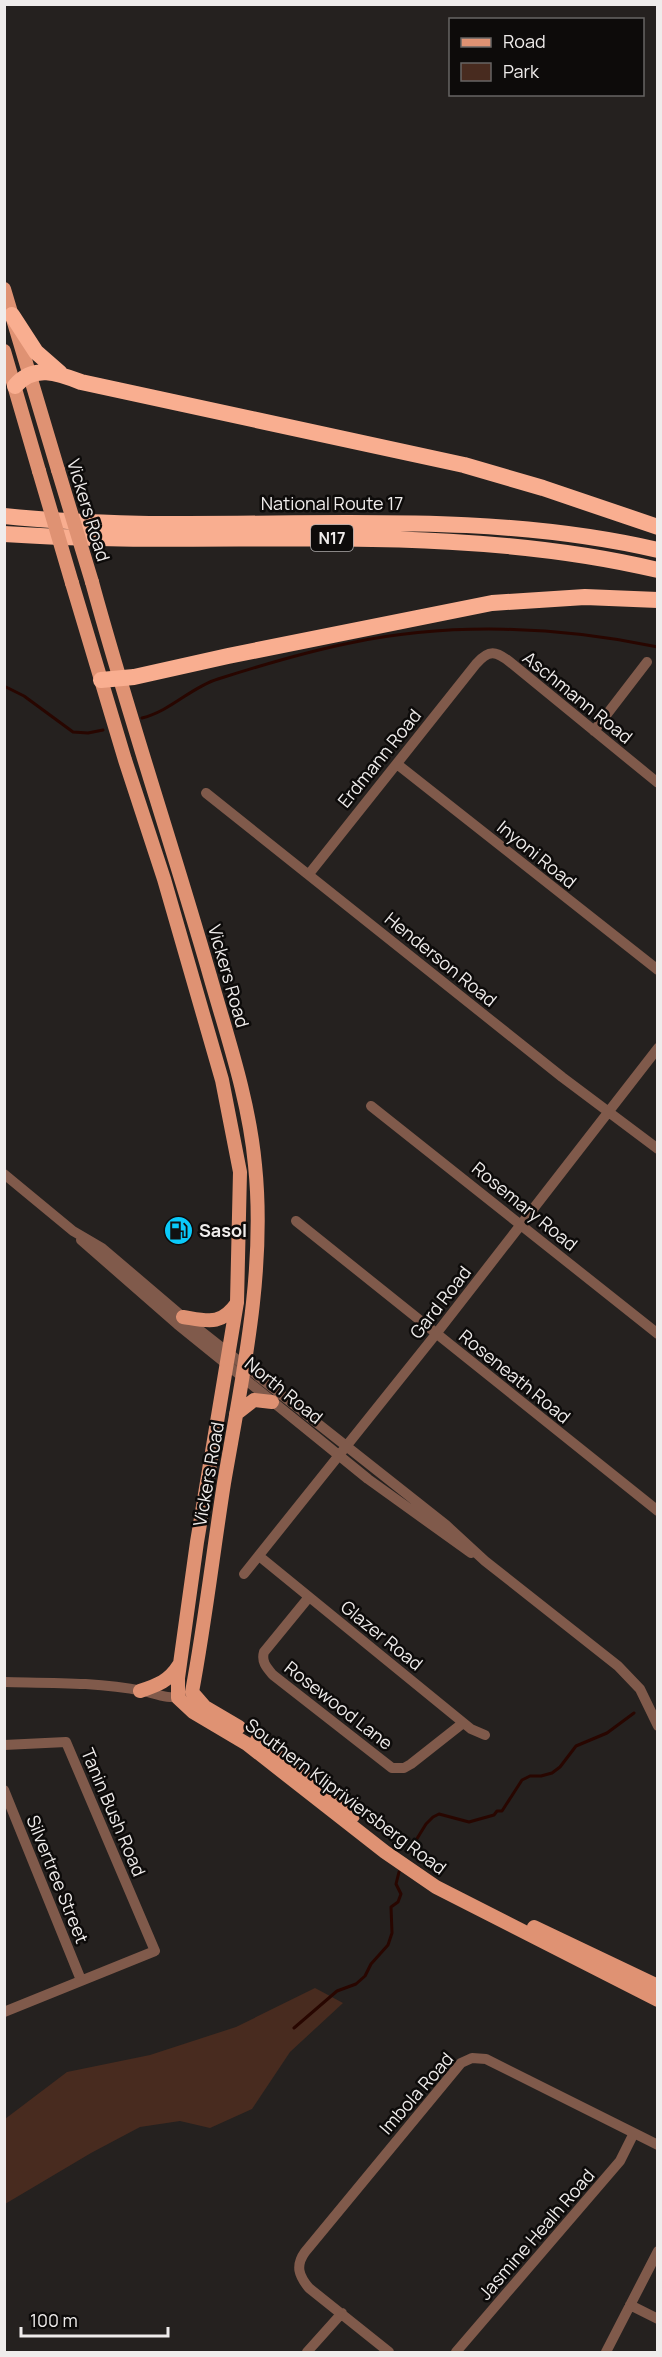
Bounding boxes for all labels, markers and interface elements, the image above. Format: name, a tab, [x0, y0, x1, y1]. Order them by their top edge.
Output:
legend	[449, 18, 644, 96]
text: Road	[503, 29, 546, 53]
text: Park	[503, 59, 540, 83]
street label: Vickers Road	[62, 456, 116, 564]
street label: National Route 17	[261, 491, 403, 515]
road number: N17	[311, 525, 353, 551]
street label: Aschmann Road	[518, 645, 638, 749]
street label: Erdmann Road	[332, 704, 426, 812]
street label: Inyoni Road	[492, 815, 582, 893]
street label: Henderson Road	[380, 906, 502, 1012]
street label: Vickers Road	[203, 922, 255, 1030]
street label: Rosemary Road	[467, 1156, 583, 1256]
fuel station icon: Sasol	[162, 1214, 194, 1246]
place label: Sasol	[199, 1218, 247, 1242]
street label: Gard Road	[404, 1261, 476, 1343]
street label: Roseneath Road	[454, 1324, 576, 1428]
street label: North Road	[240, 1351, 328, 1429]
street label: Vickers Road	[187, 1420, 229, 1528]
street label: Glazer Road	[336, 1595, 428, 1675]
street label: Rosewood Lane	[280, 1655, 398, 1755]
street label: Southern Klipriviersberg Road	[241, 1712, 451, 1880]
street label: Tanin Bush Road	[76, 1744, 152, 1880]
street label: Silvertree Street	[21, 1811, 95, 1947]
street label: Imbola Road	[374, 2047, 458, 2139]
street label: Jasmine Healh Road	[473, 2164, 599, 2304]
scale bar	[21, 2300, 168, 2338]
text: 100 m	[30, 2308, 78, 2332]

